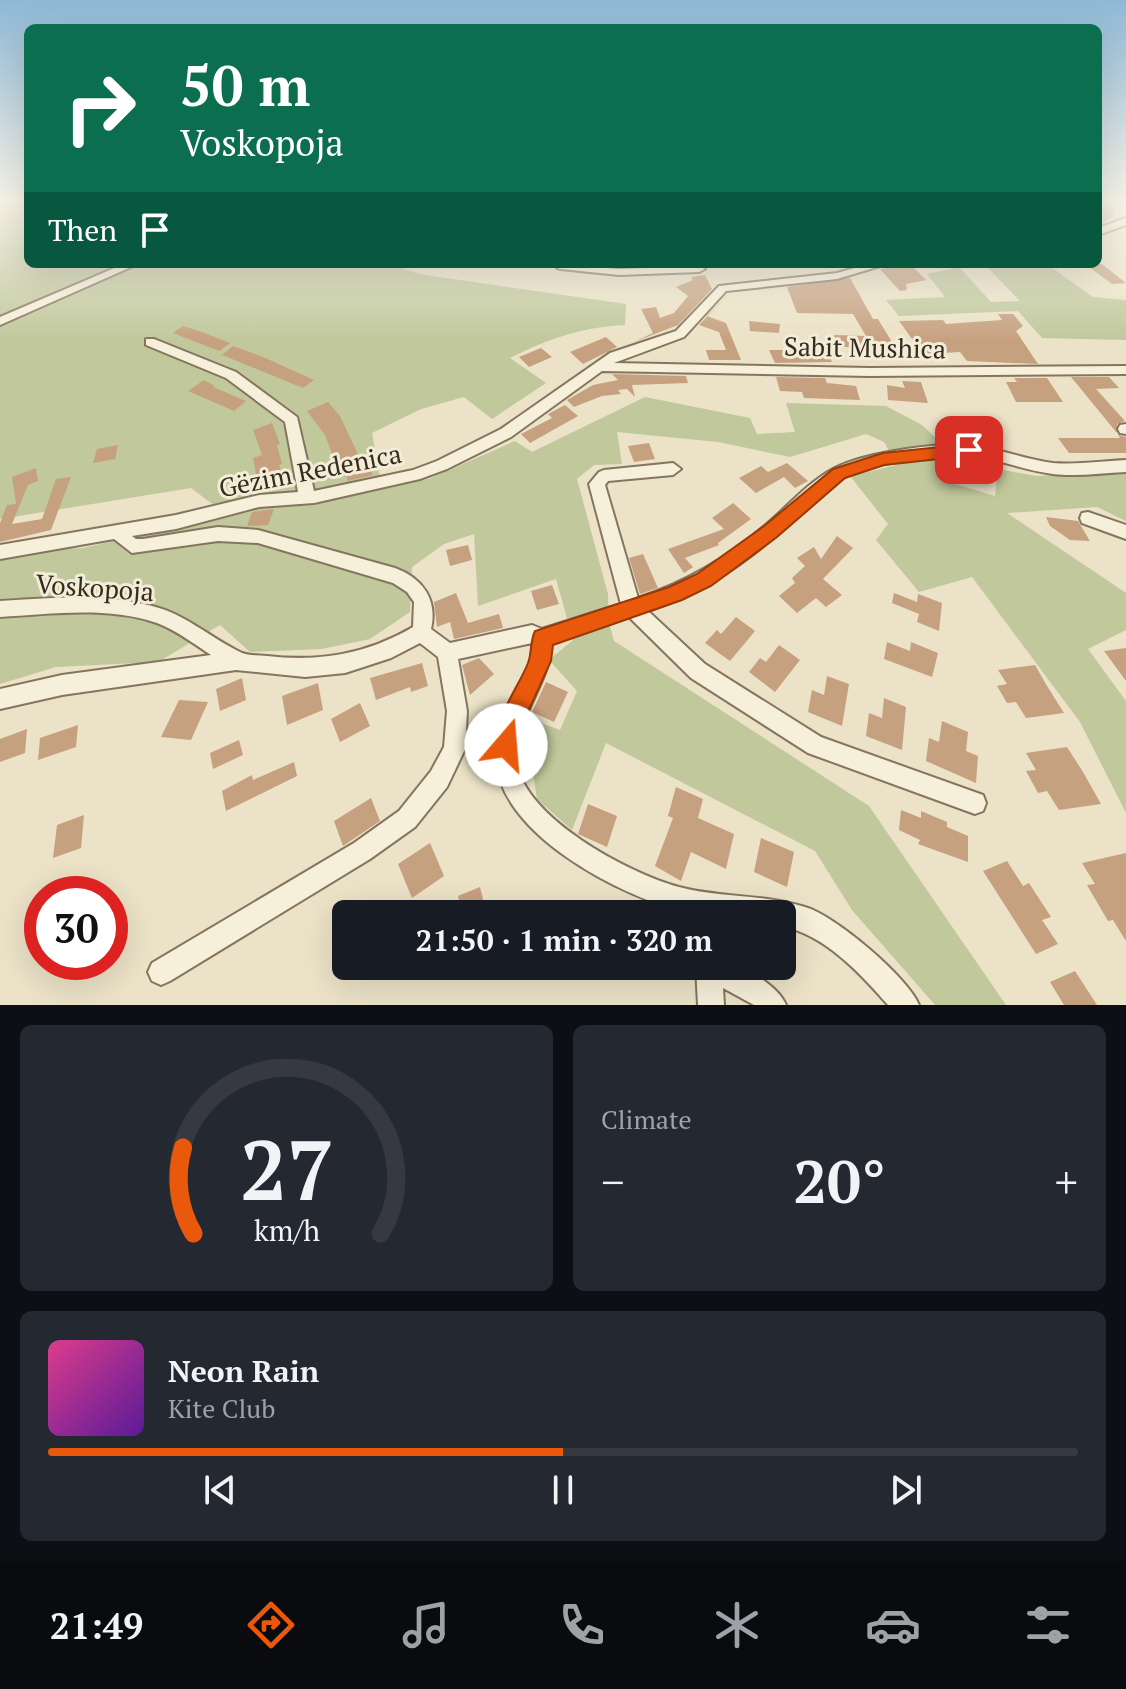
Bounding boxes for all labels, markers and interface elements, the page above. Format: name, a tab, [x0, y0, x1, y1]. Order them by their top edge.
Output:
text: 50 m	[180, 48, 310, 122]
icon: right	[48, 56, 152, 160]
text: Voskopoja	[180, 119, 344, 166]
icon: arrive	[133, 208, 177, 252]
text: Then	[48, 210, 117, 250]
street label: Sabit Mushica	[784, 329, 946, 365]
pin	[935, 416, 1003, 484]
icon: arrive	[947, 428, 991, 472]
street label: Gëzim Redenica	[216, 436, 404, 504]
street label: Voskopoja	[35, 566, 155, 608]
position arrow	[464, 703, 548, 787]
speed limit sign: 30	[24, 876, 128, 980]
text: 21:50 · 1 min · 320 m	[416, 920, 712, 960]
text: Climate	[601, 1102, 692, 1136]
text: 27	[239, 1114, 334, 1224]
text: 20°	[793, 1141, 886, 1220]
text: −	[601, 1152, 624, 1211]
text: +	[1055, 1152, 1078, 1211]
text: km/h	[253, 1211, 320, 1249]
text: Neon Rain	[168, 1351, 319, 1391]
text: Kite Club	[168, 1391, 275, 1425]
icon: previous	[198, 1468, 242, 1512]
icon: pause	[541, 1468, 585, 1512]
icon: next	[884, 1468, 928, 1512]
icon: directions	[243, 1597, 299, 1653]
icon: music	[398, 1597, 454, 1653]
icon: phone	[554, 1597, 610, 1653]
icon: climate	[709, 1597, 765, 1653]
icon: car	[865, 1597, 921, 1653]
icon: filters	[1020, 1597, 1076, 1653]
text: 21:49	[50, 1602, 143, 1649]

